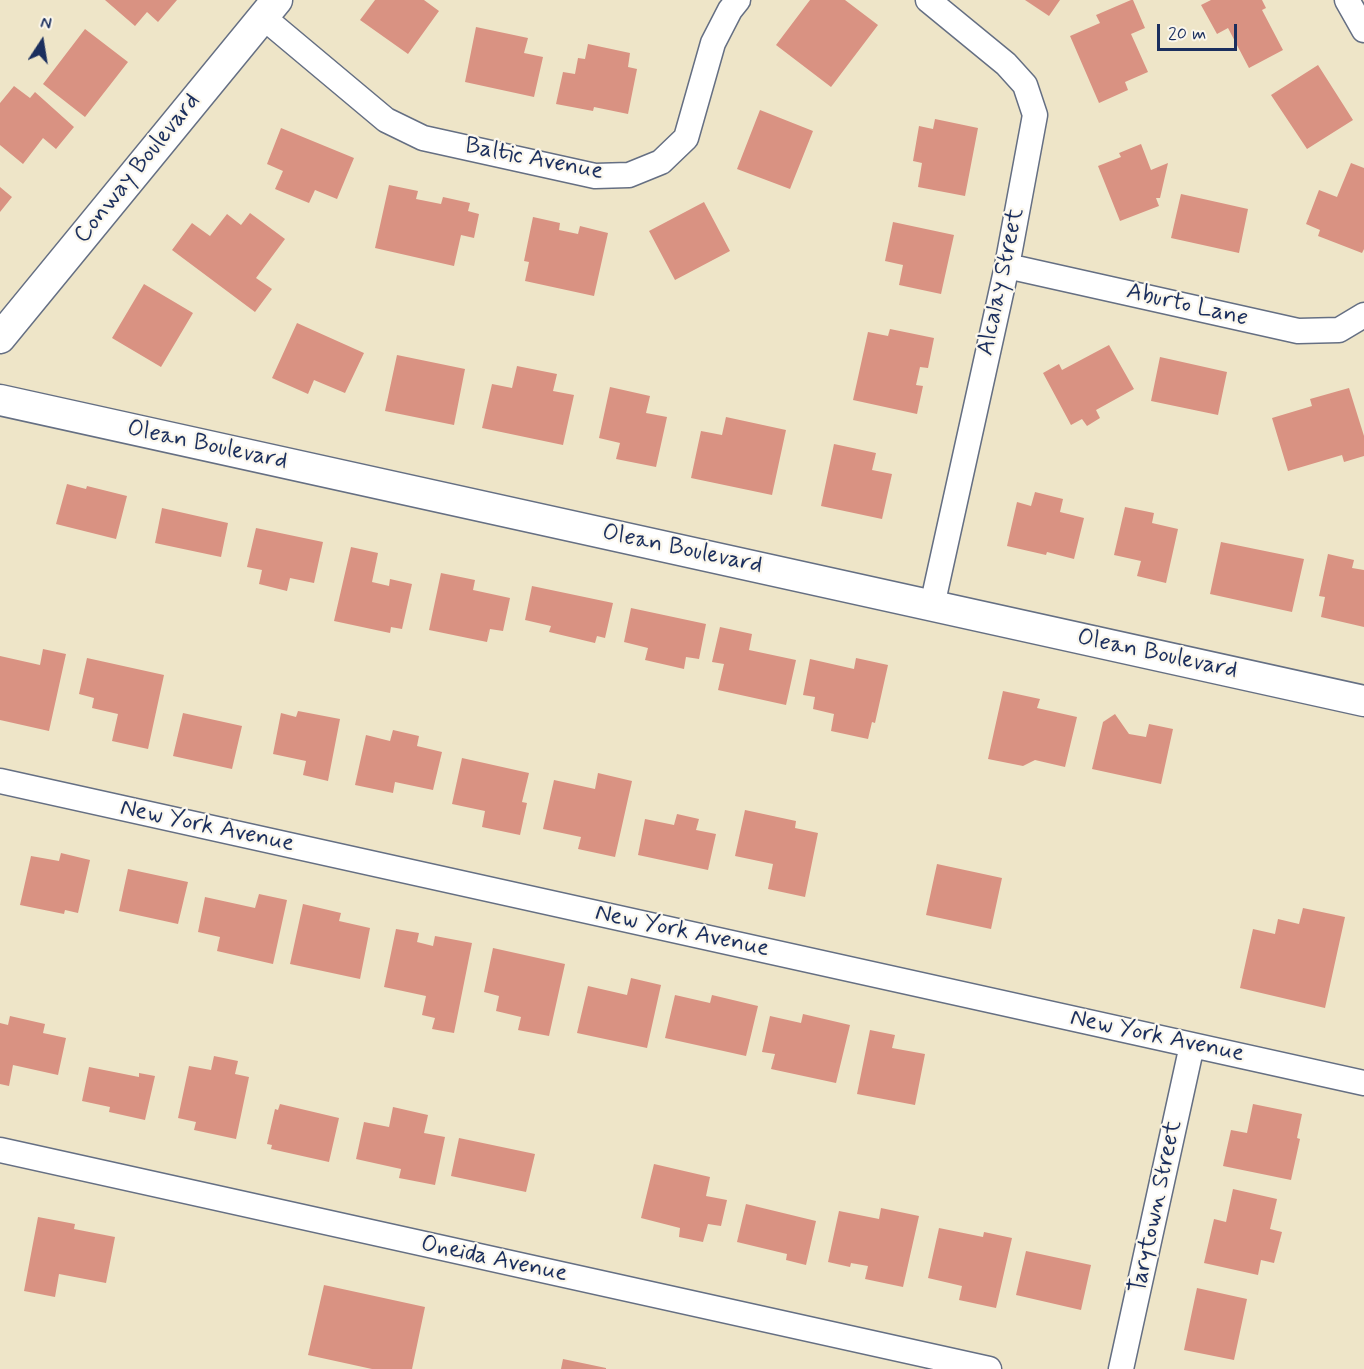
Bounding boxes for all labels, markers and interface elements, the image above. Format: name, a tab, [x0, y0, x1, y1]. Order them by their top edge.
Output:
north arrow	[12, 12, 72, 72]
scale bar	[1160, 12, 1240, 50]
text: N	[38, 13, 53, 35]
text: 20 m	[1168, 22, 1206, 46]
street label: Conway Boulevard	[69, 88, 207, 250]
street label: Baltic Avenue	[462, 132, 606, 188]
street label: Alcalay Street	[972, 206, 1032, 358]
street label: Aburto Lane	[1123, 278, 1251, 334]
street label: Olean Boulevard	[124, 415, 290, 477]
street label: Olean Boulevard	[599, 519, 765, 581]
street label: Olean Boulevard	[1074, 624, 1240, 686]
street label: New York Avenue	[117, 794, 297, 860]
street label: New York Avenue	[592, 899, 772, 965]
street label: New York Avenue	[1067, 1004, 1247, 1070]
street label: Tarytown Street	[1125, 1118, 1189, 1296]
street label: Oneida Avenue	[418, 1230, 570, 1290]

